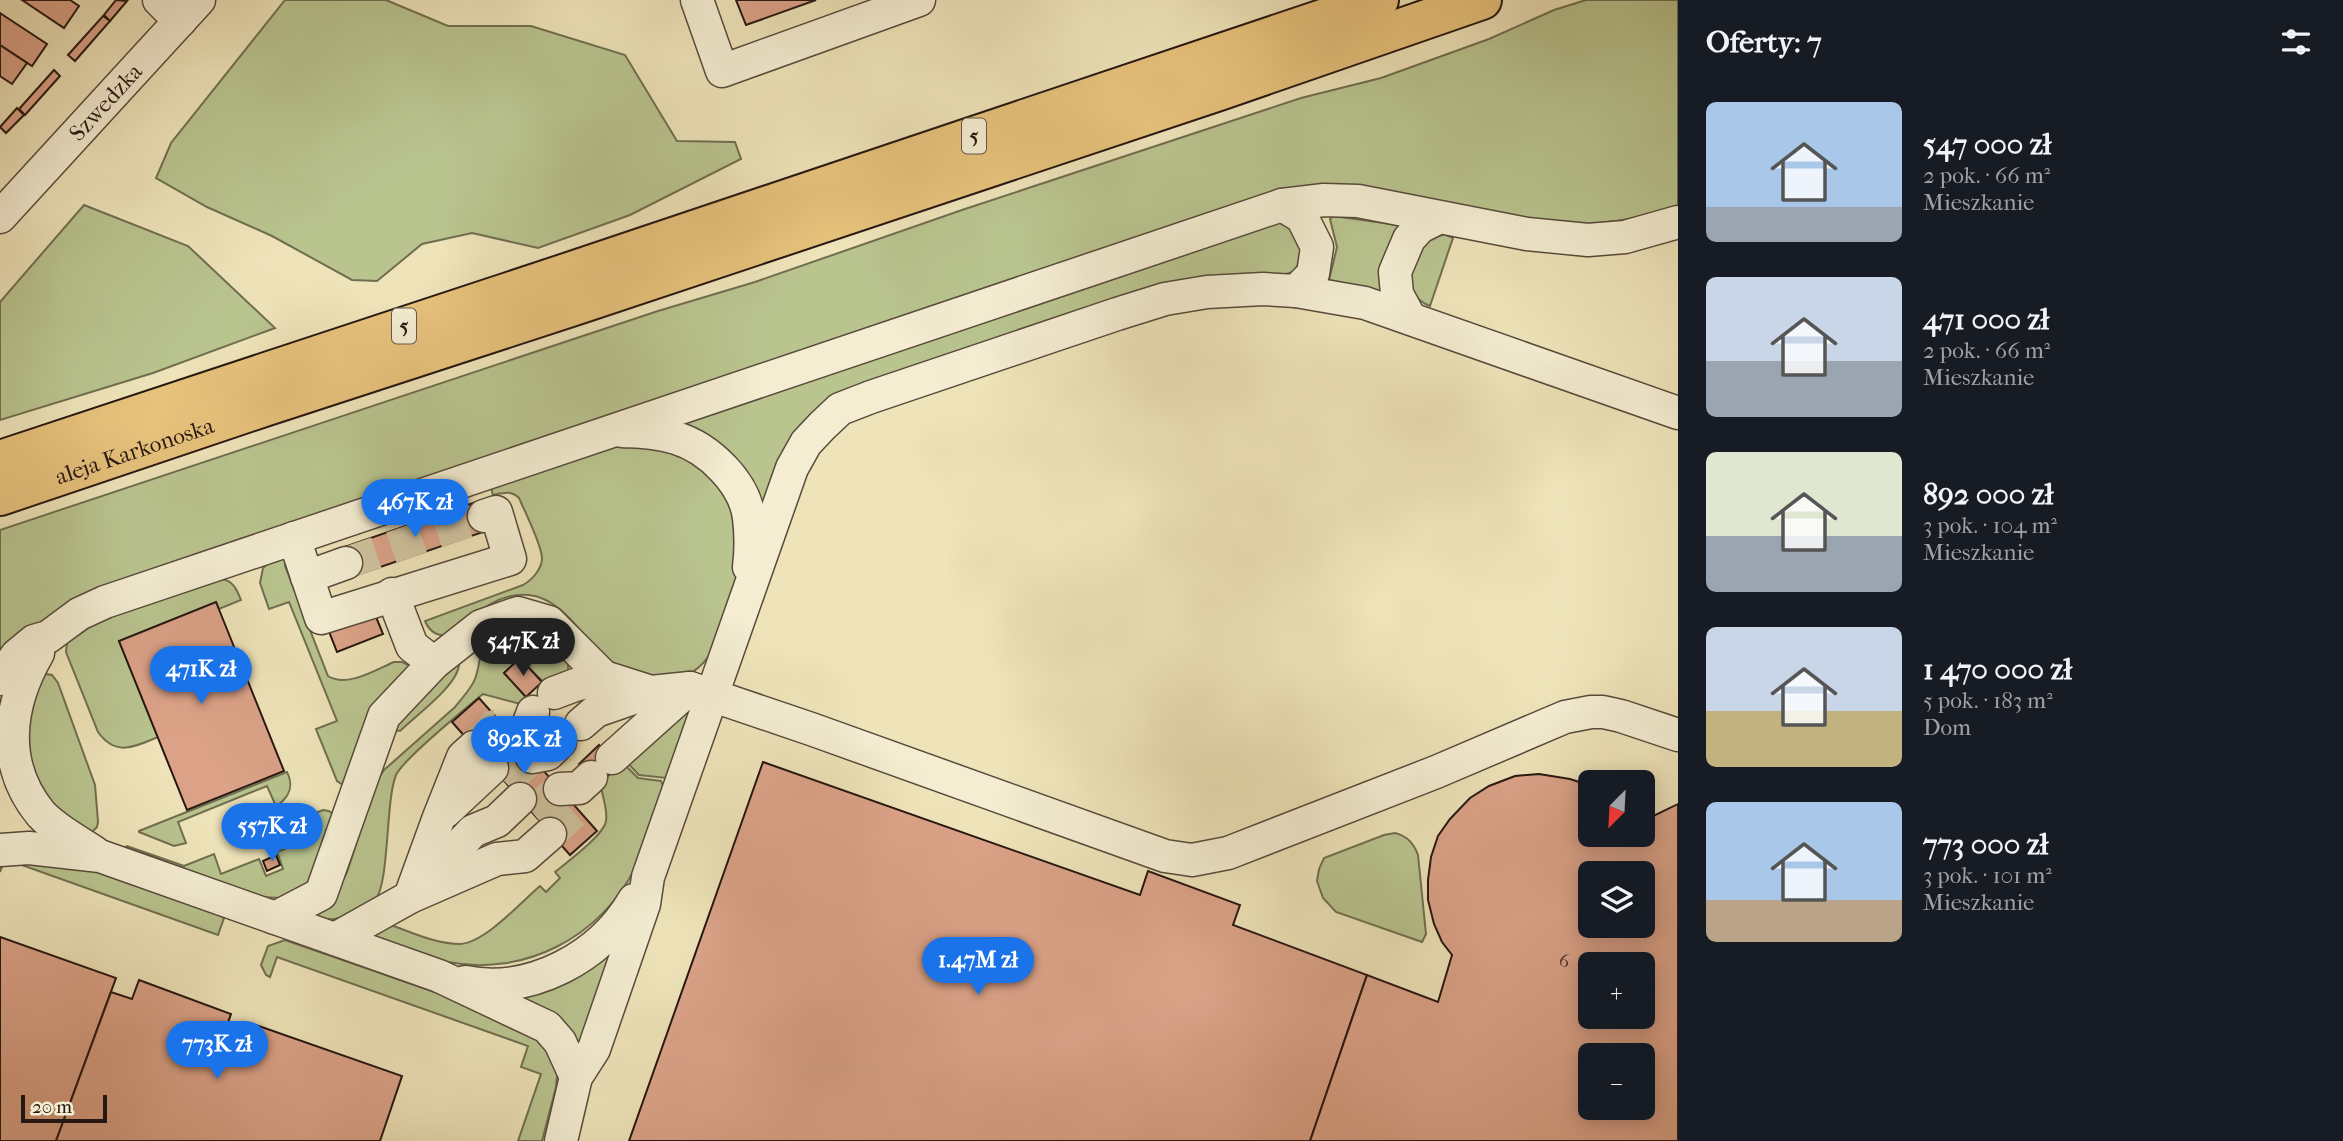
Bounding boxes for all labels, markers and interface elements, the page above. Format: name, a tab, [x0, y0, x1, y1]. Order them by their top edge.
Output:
icon: filters	[2277, 23, 2315, 61]
text: Oferty: 7	[1706, 25, 1822, 60]
street label: Szwedzka	[64, 58, 148, 147]
road number: 5	[962, 118, 986, 154]
text: 547 000 zł	[1923, 127, 2051, 162]
icon: home	[1762, 130, 1846, 214]
text: 2 pok. · 66 m²	[1923, 162, 2050, 189]
text: Mieszkanie	[1923, 189, 2035, 216]
text: 471 000 zł	[1923, 302, 2049, 337]
icon: home	[1762, 305, 1846, 389]
road number: 5	[392, 308, 416, 344]
text: 2 pok. · 66 m²	[1923, 337, 2050, 364]
text: Mieszkanie	[1923, 364, 2035, 391]
street label: aleja Karkonoska	[52, 412, 218, 490]
text: 892 000 zł	[1923, 477, 2053, 512]
pin: 467K zł	[350, 480, 480, 539]
icon: home	[1762, 480, 1846, 564]
text: 467K zł	[377, 488, 453, 515]
text: 3 pok. · 104 m²	[1923, 512, 2057, 539]
text: Mieszkanie	[1923, 539, 2035, 566]
pin: 547K zł	[458, 618, 588, 678]
text: 547K zł	[487, 627, 559, 654]
pin: 471K zł	[136, 646, 266, 706]
text: 1 470 000 zł	[1923, 652, 2072, 687]
text: 471K zł	[166, 655, 236, 682]
icon: home	[1762, 655, 1846, 739]
text: 5 pok. · 183 m²	[1923, 687, 2053, 714]
text: Dom	[1923, 714, 1971, 741]
pin: 892K zł	[459, 716, 589, 776]
text: 892K zł	[487, 725, 561, 752]
north arrow	[1578, 770, 1656, 847]
map controls	[1578, 770, 1655, 1120]
pin: 557K zł	[207, 804, 337, 863]
text: 557K zł	[237, 812, 307, 839]
text: 773 000 zł	[1923, 827, 2048, 862]
icon: home	[1762, 830, 1846, 914]
button: layers	[1578, 861, 1655, 938]
text: 3 pok. · 101 m²	[1923, 862, 2052, 889]
text: Mieszkanie	[1923, 889, 2035, 916]
pin: 1.47M zł	[906, 937, 1050, 997]
text: 1.47M zł	[938, 946, 1018, 973]
house number: 6	[1559, 950, 1570, 972]
button: +	[1578, 952, 1655, 1029]
pin: 773K zł	[152, 1021, 282, 1081]
text: 773K zł	[182, 1030, 252, 1057]
button: −	[1578, 1043, 1655, 1120]
scale bar	[21, 1092, 107, 1124]
text: 20 m	[32, 1096, 72, 1118]

